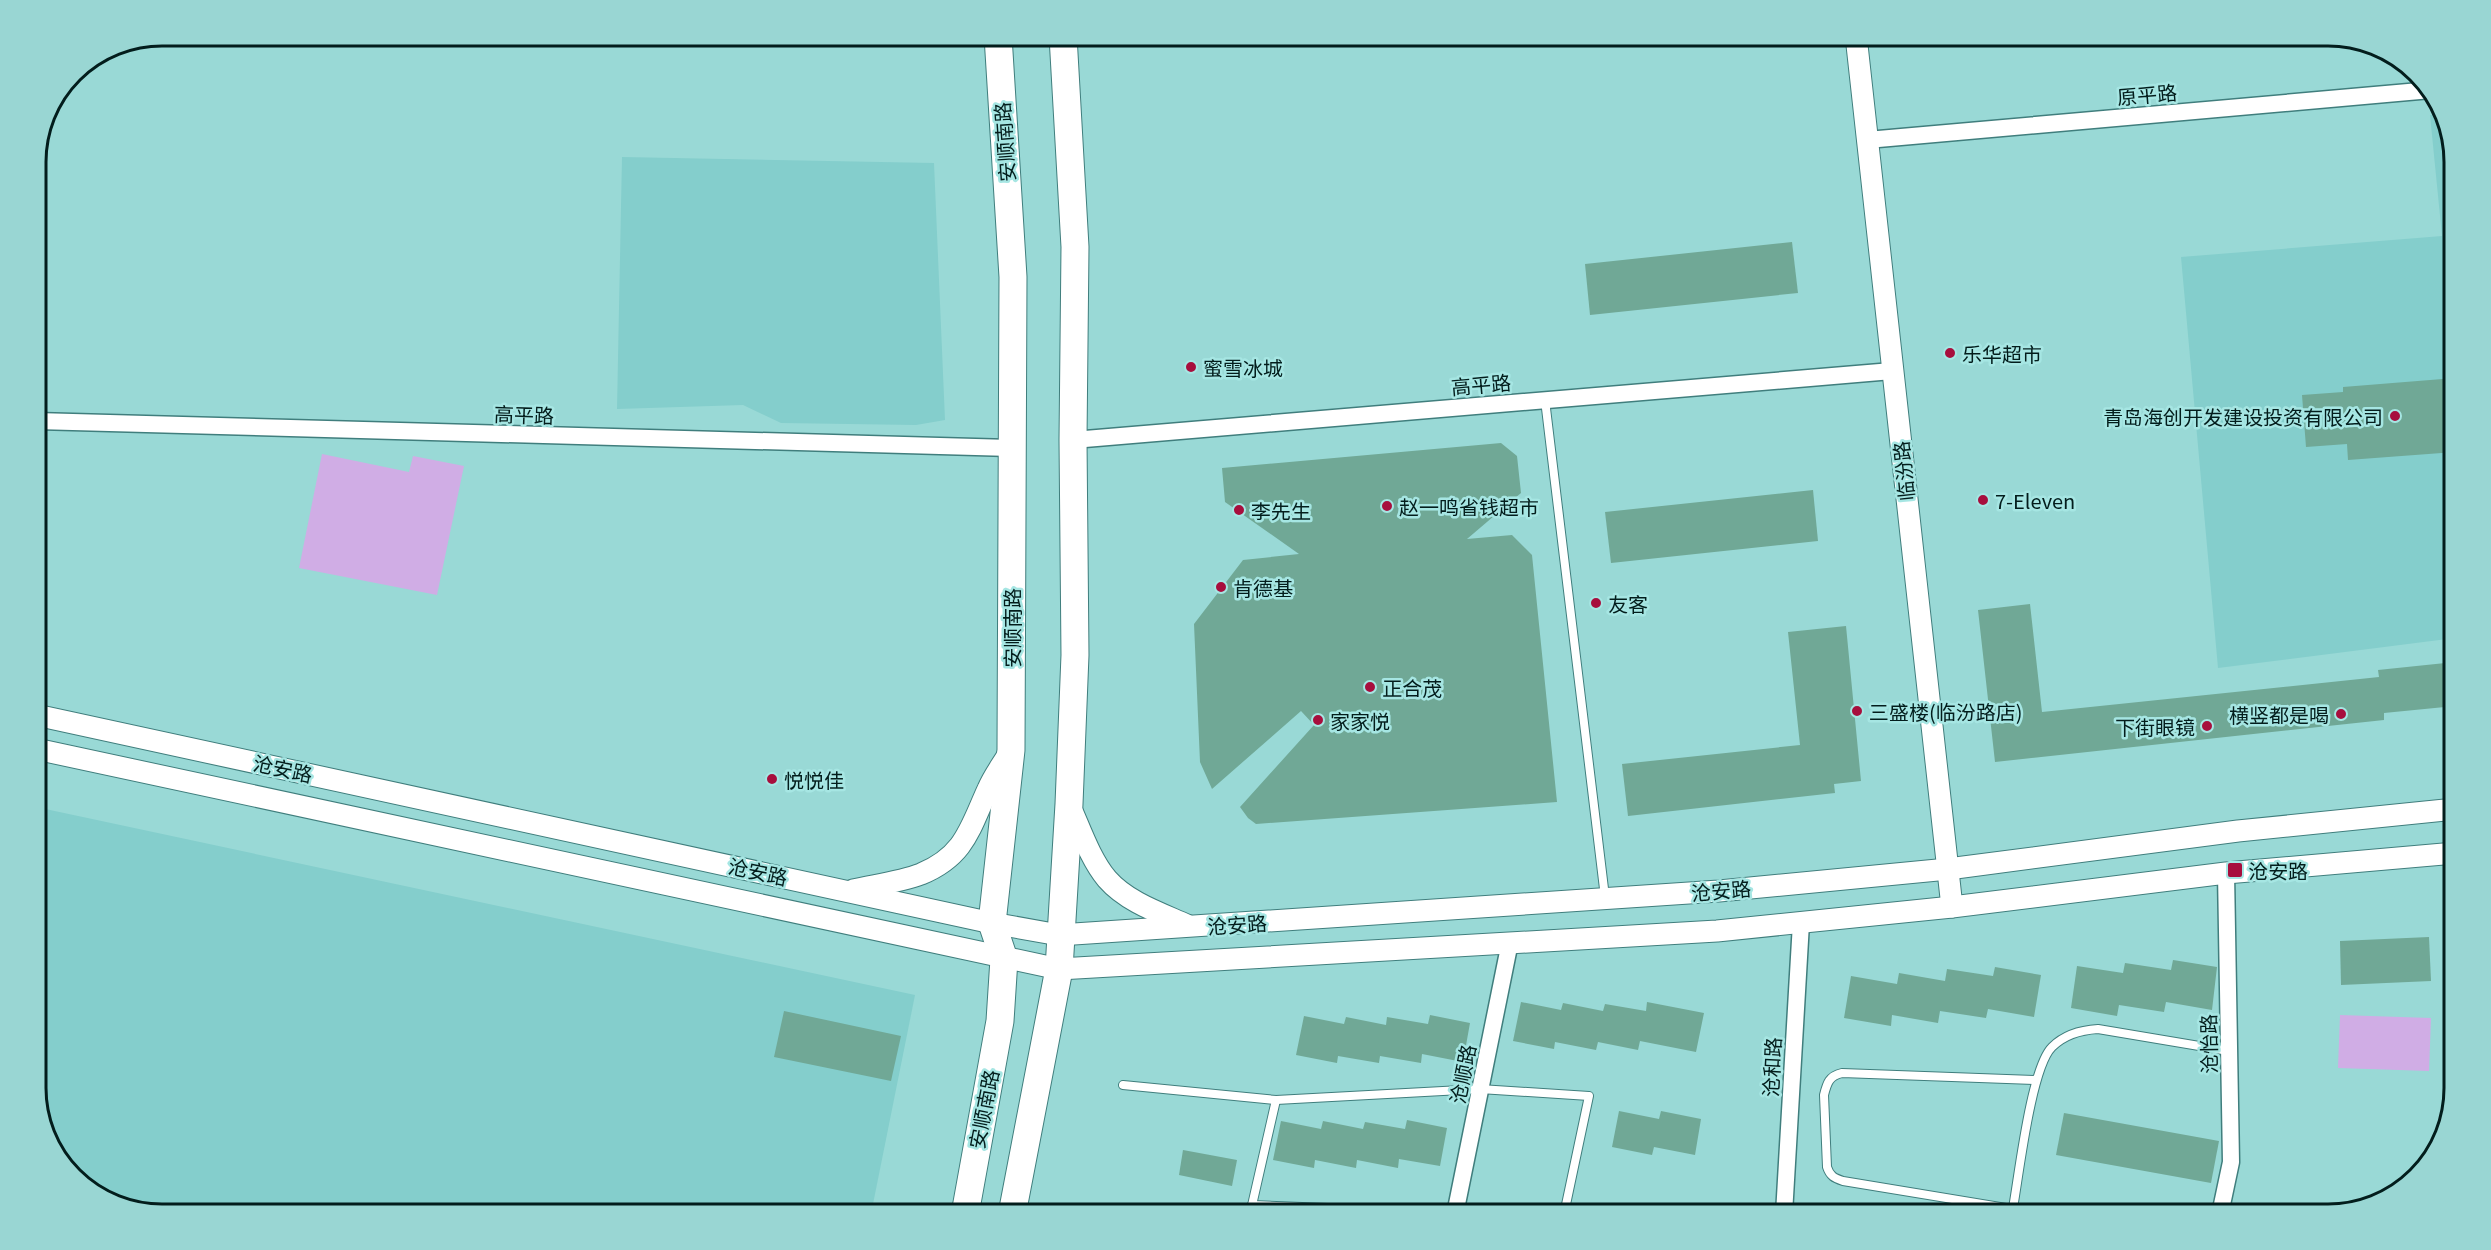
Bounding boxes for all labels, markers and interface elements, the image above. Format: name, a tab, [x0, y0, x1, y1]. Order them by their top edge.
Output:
street label: 原平路	[2116, 77, 2178, 111]
street label: 安顺南路	[987, 101, 1021, 183]
place label: 乐华超市	[1962, 339, 2042, 368]
marker: 乐华超市	[1943, 346, 1957, 360]
place label: 蜜雪冰城	[1203, 353, 1283, 382]
marker: 蜜雪冰城	[1184, 360, 1198, 374]
street label: 高平路	[1450, 367, 1512, 401]
street label: 高平路	[494, 398, 554, 430]
place label: 青岛海创开发建设投资有限公司	[2103, 402, 2383, 431]
marker: 青岛海创开发建设投资有限公司	[2388, 409, 2402, 423]
street label: 临汾路	[1885, 440, 1921, 502]
place label: 7-Eleven	[1995, 486, 2075, 515]
place label: 赵一鸣省钱超市	[1399, 492, 1539, 521]
marker: 7-Eleven	[1976, 493, 1990, 507]
place label: 李先生	[1251, 496, 1311, 525]
marker: 赵一鸣省钱超市	[1380, 499, 1394, 513]
marker: 李先生	[1232, 503, 1246, 517]
place label: 肯德基	[1233, 573, 1293, 602]
marker: 肯德基	[1214, 580, 1228, 594]
street label: 安顺南路	[997, 588, 1026, 668]
place label: 友客	[1608, 589, 1648, 618]
marker: 友客	[1589, 596, 1603, 610]
place label: 正合茂	[1382, 673, 1442, 702]
marker: 正合茂	[1363, 680, 1377, 694]
place label: 三盛楼(临汾路店)	[1869, 697, 2023, 726]
place label: 横竖都是喝	[2229, 700, 2329, 729]
marker: 三盛楼(临汾路店)	[1850, 704, 1864, 718]
place label: 家家悦	[1330, 706, 1390, 735]
marker: 横竖都是喝	[2334, 707, 2348, 721]
place label: 下街眼镜	[2115, 712, 2195, 741]
marker: 家家悦	[1311, 713, 1325, 727]
marker: 下街眼镜	[2200, 719, 2214, 733]
street label: 沧安路	[251, 748, 315, 788]
place label: 悦悦佳	[784, 765, 844, 794]
marker: 悦悦佳	[765, 772, 779, 786]
street label: 沧安路	[726, 851, 790, 891]
place label: 沧安路	[2248, 856, 2308, 885]
marker: 沧安路	[2226, 861, 2244, 879]
street label: 沧安路	[1690, 873, 1752, 907]
street label: 沧安路	[1206, 907, 1268, 941]
street label: 沧怡路	[2193, 1014, 2223, 1074]
street label: 沧和路	[1755, 1036, 1787, 1098]
street label: 沧顺路	[1442, 1042, 1482, 1106]
street label: 安顺南路	[961, 1067, 1005, 1151]

